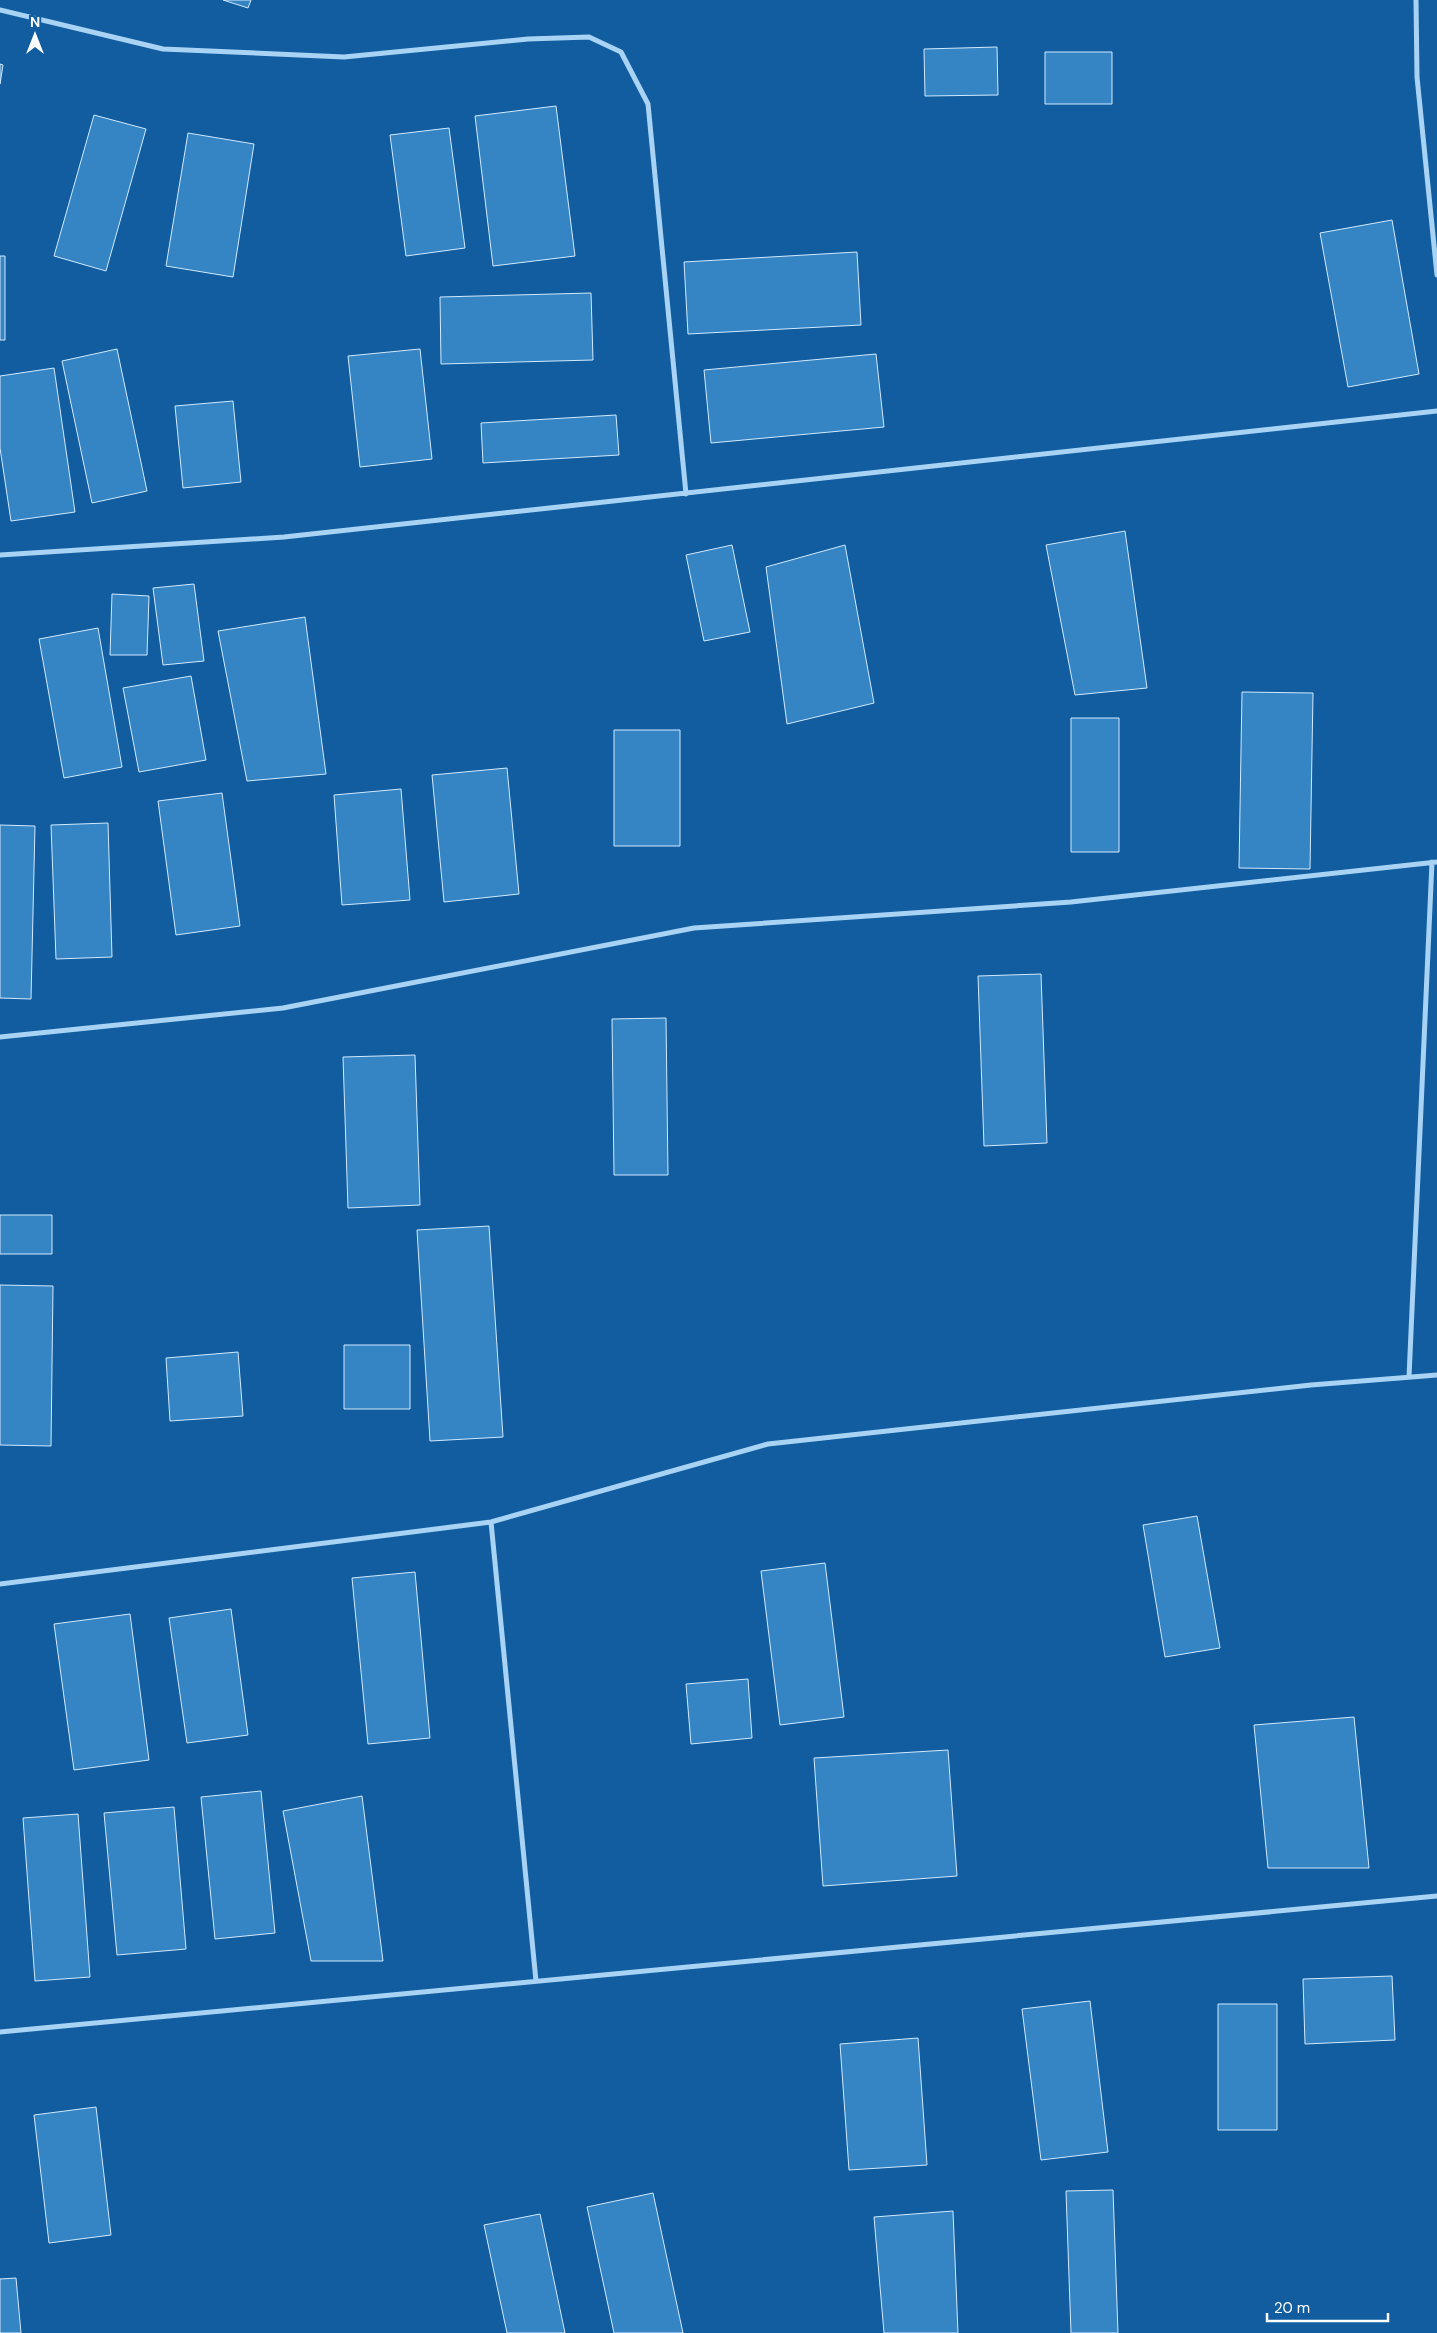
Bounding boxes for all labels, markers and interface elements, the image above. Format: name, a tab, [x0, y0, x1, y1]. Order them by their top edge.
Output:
north arrow	[10, 10, 60, 60]
text: N	[30, 13, 40, 31]
scale bar	[1267, 2290, 1388, 2322]
text: 20 m	[1274, 2298, 1310, 2318]

